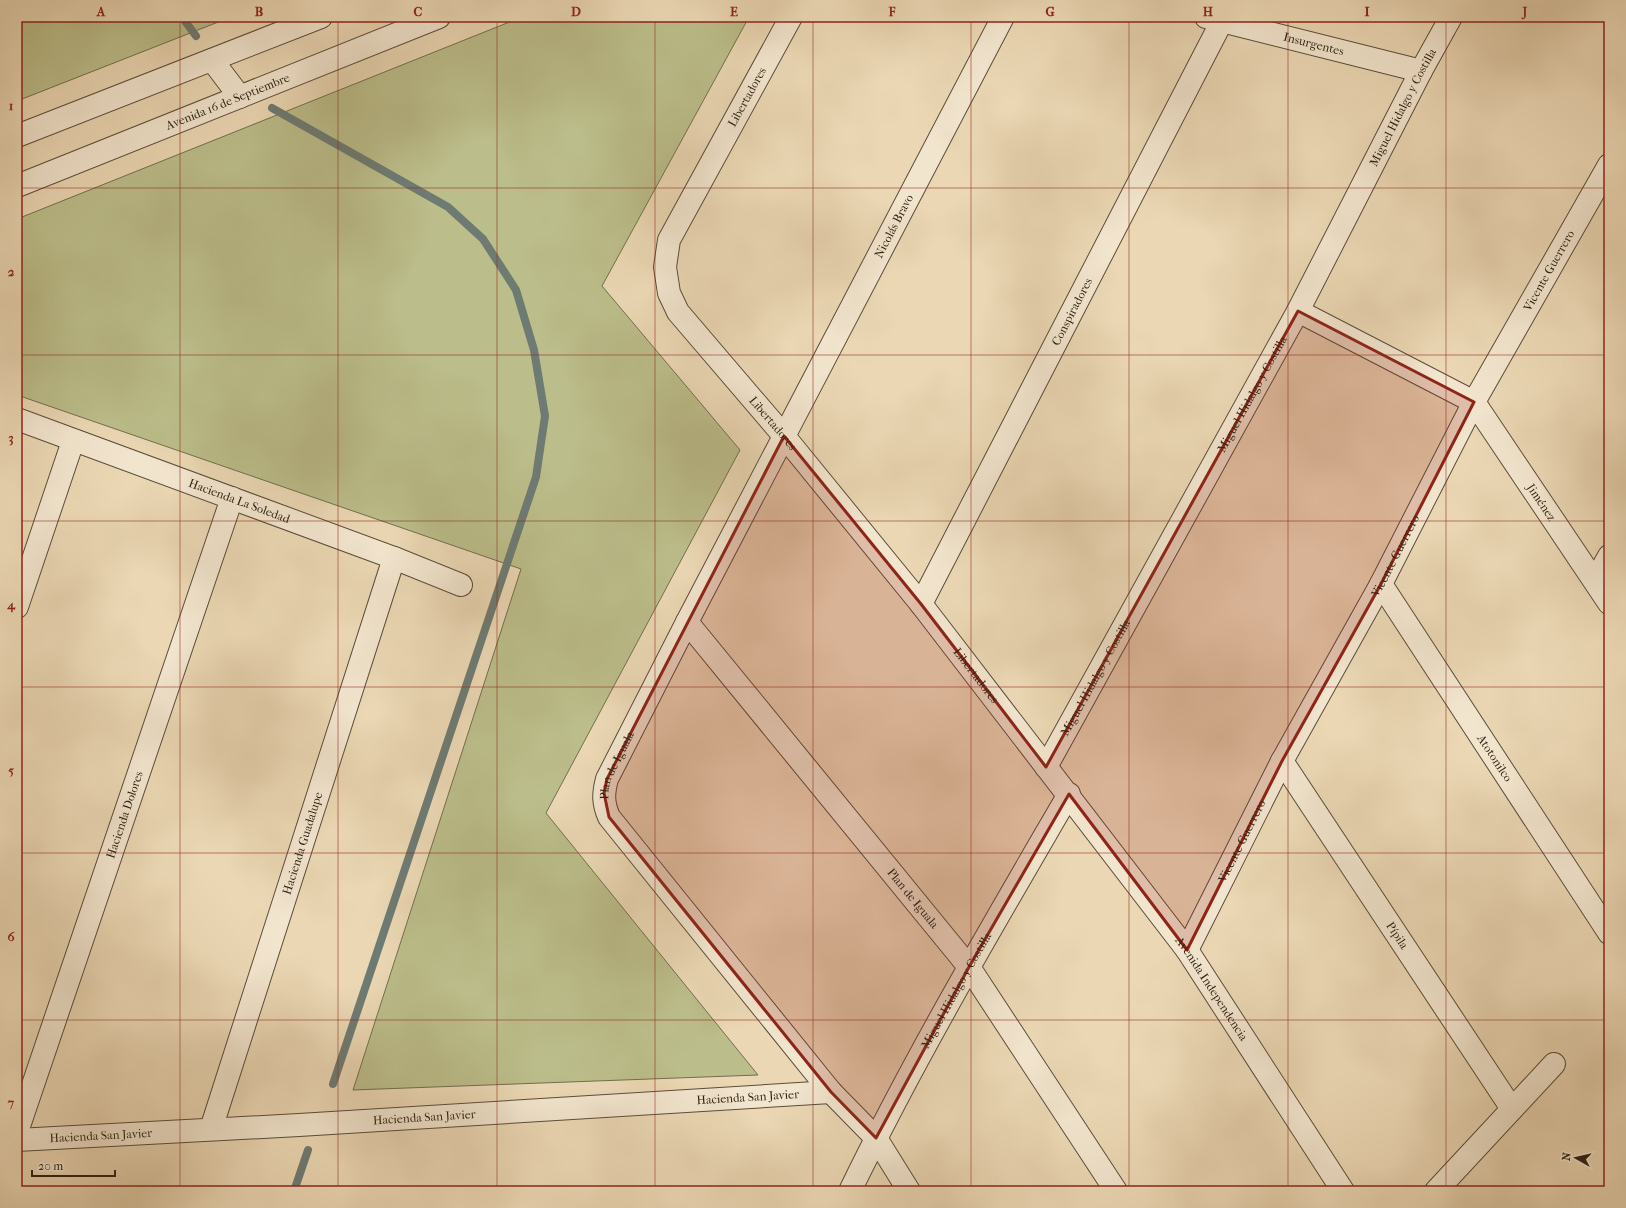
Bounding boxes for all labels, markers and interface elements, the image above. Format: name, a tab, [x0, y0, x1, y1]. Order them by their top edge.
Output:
text: A	[96, 4, 106, 19]
text: B	[255, 4, 264, 19]
text: C	[414, 4, 423, 19]
text: D	[571, 4, 581, 19]
text: E	[730, 4, 738, 19]
text: F	[888, 4, 896, 19]
text: G	[1045, 4, 1055, 19]
text: H	[1203, 4, 1214, 19]
text: I	[1364, 4, 1370, 19]
text: J	[1521, 4, 1528, 20]
street label: Insurgentes	[1282, 30, 1346, 59]
street label: Miguel Hidalgo y Costilla	[1366, 46, 1439, 169]
street label: Libertadores	[725, 64, 769, 129]
street label: Avenida 16 de Septiembre	[163, 71, 292, 133]
text: 1	[9, 98, 14, 113]
street label: Nicolás Bravo	[871, 192, 916, 260]
street label: Vicente Guerrero	[1520, 228, 1577, 314]
text: 2	[8, 264, 15, 279]
street label: Conspiradores	[1049, 275, 1095, 348]
street label: Miguel Hidalgo y Costilla	[1214, 333, 1290, 455]
street label: Libertadores	[746, 394, 800, 453]
text: 3	[8, 430, 14, 446]
street label: Hacienda La Soledad	[187, 476, 292, 526]
street label: Jiménez	[1523, 480, 1559, 524]
street label: Vicente Guerrero	[1368, 512, 1422, 600]
text: 4	[6, 597, 16, 613]
street label: Miguel Hidalgo y Costilla	[1058, 617, 1133, 738]
street label: Libertadores	[950, 645, 1002, 706]
street label: Plan de Iguala	[597, 729, 637, 800]
street label: Atotonilco	[1474, 731, 1515, 784]
text: 5	[8, 763, 14, 778]
street label: Hacienda Dolores	[103, 769, 146, 860]
street label: Hacienda Guadalupe	[280, 790, 326, 896]
street label: Vicente Guerrero	[1215, 797, 1268, 886]
street label: Plan de Iguala	[884, 866, 942, 932]
street label: Pípila	[1383, 919, 1412, 952]
text: 6	[7, 929, 15, 944]
street label: Miguel Hidalgo y Costilla	[918, 930, 995, 1051]
street label: Avenida Independencia	[1172, 933, 1251, 1044]
street label: Hacienda San Javier	[696, 1087, 800, 1107]
text: 7	[7, 1095, 15, 1110]
street label: Hacienda San Javier	[373, 1107, 477, 1127]
street label: Hacienda San Javier	[49, 1126, 153, 1145]
north arrow	[1556, 1138, 1596, 1178]
text: N	[1560, 1151, 1574, 1162]
scale bar	[32, 1152, 115, 1178]
text: 20 m	[38, 1159, 63, 1173]

